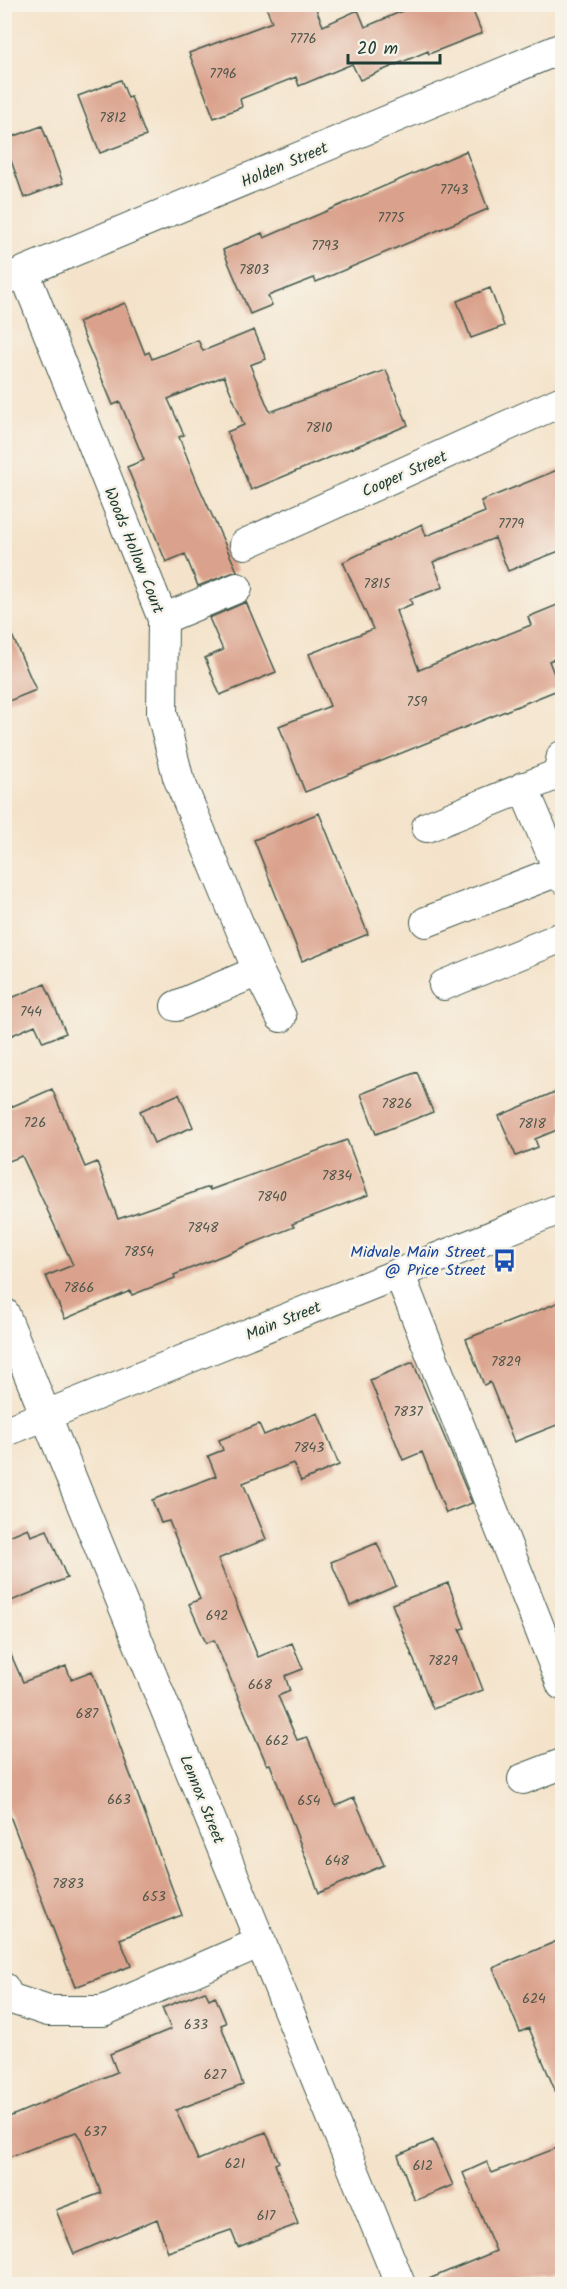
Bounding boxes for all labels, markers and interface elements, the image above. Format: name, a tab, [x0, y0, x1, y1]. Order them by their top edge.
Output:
scale bar	[348, 27, 440, 65]
house number: 7776	[289, 28, 317, 50]
text: 20 m	[357, 35, 398, 64]
house number: 7796	[209, 63, 237, 85]
house number: 7812	[99, 107, 127, 129]
street label: Holden Street	[237, 135, 333, 195]
house number: 7743	[440, 179, 468, 201]
house number: 7775	[378, 207, 406, 229]
house number: 7793	[311, 235, 339, 257]
house number: 7803	[239, 259, 269, 281]
house number: 7810	[306, 417, 332, 439]
street label: Cooper Street	[358, 444, 452, 504]
street label: Woods Hollow Court	[97, 484, 171, 618]
house number: 7779	[498, 513, 524, 535]
house number: 7815	[364, 573, 392, 595]
house number: 759	[407, 691, 428, 713]
house number: 744	[20, 1001, 42, 1023]
house number: 7826	[382, 1093, 412, 1115]
house number: 726	[24, 1112, 46, 1134]
house number: 7818	[518, 1113, 546, 1135]
house number: 7834	[322, 1165, 353, 1187]
house number: 7840	[257, 1186, 287, 1208]
house number: 7848	[187, 1217, 219, 1239]
place label: Midvale Main Street @ Price Street	[350, 1240, 487, 1283]
house number: 7854	[124, 1241, 154, 1263]
bus stop icon: Midvale Main Street @ Price Street	[491, 1247, 517, 1273]
house number: 7866	[64, 1277, 94, 1299]
street label: Main Street	[242, 1295, 326, 1348]
house number: 7829	[491, 1351, 521, 1373]
house number: 7837	[393, 1401, 423, 1423]
house number: 7843	[294, 1437, 324, 1459]
house number: 692	[206, 1605, 228, 1627]
house number: 7829	[428, 1650, 458, 1672]
house number: 668	[248, 1674, 273, 1696]
house number: 687	[76, 1703, 99, 1725]
house number: 662	[265, 1730, 289, 1752]
street label: Lennox Street	[172, 1751, 231, 1849]
house number: 663	[107, 1789, 131, 1811]
house number: 654	[297, 1790, 321, 1812]
house number: 648	[325, 1850, 350, 1872]
house number: 7883	[52, 1873, 84, 1895]
house number: 653	[142, 1886, 166, 1908]
house number: 624	[522, 1988, 546, 2010]
house number: 633	[184, 2014, 208, 2036]
house number: 627	[204, 2064, 227, 2086]
house number: 637	[84, 2121, 107, 2143]
house number: 621	[225, 2153, 245, 2175]
house number: 612	[413, 2155, 433, 2177]
house number: 617	[257, 2205, 276, 2227]

